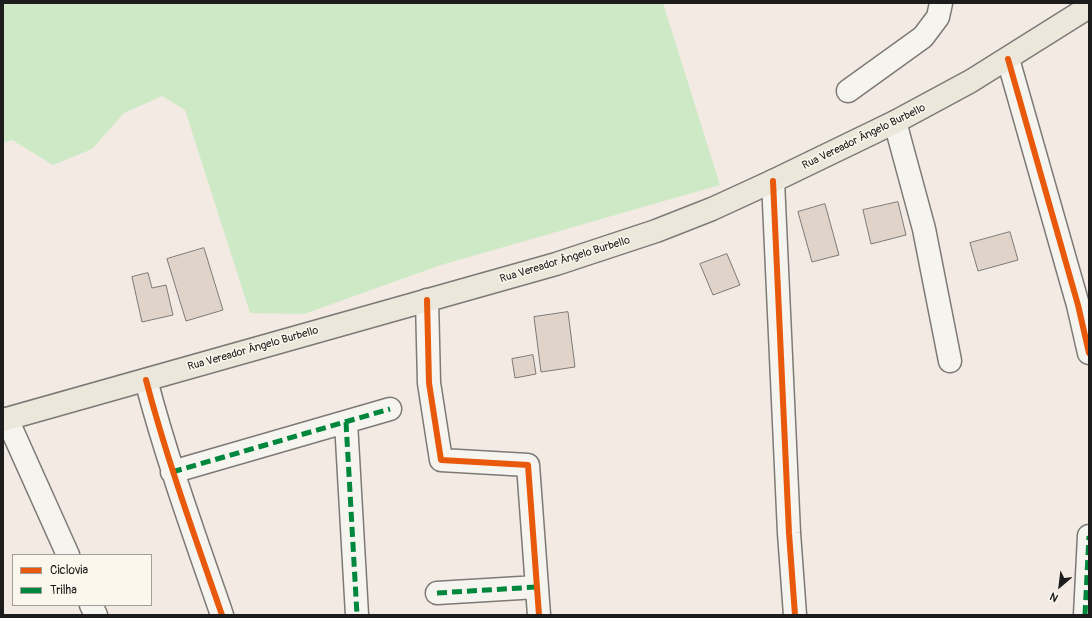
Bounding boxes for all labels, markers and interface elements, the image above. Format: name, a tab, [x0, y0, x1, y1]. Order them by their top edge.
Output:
street label: Rua Vereador Ângelo Burbello	[800, 101, 928, 173]
street label: Rua Vereador Ângelo Burbello	[498, 234, 632, 286]
street label: Rua Vereador Ângelo Burbello	[186, 324, 320, 374]
legend	[12, 554, 152, 606]
text: Ciclovia	[50, 563, 88, 578]
north arrow	[1040, 566, 1080, 606]
text: Trilha	[50, 583, 77, 598]
text: N	[1048, 590, 1060, 605]

